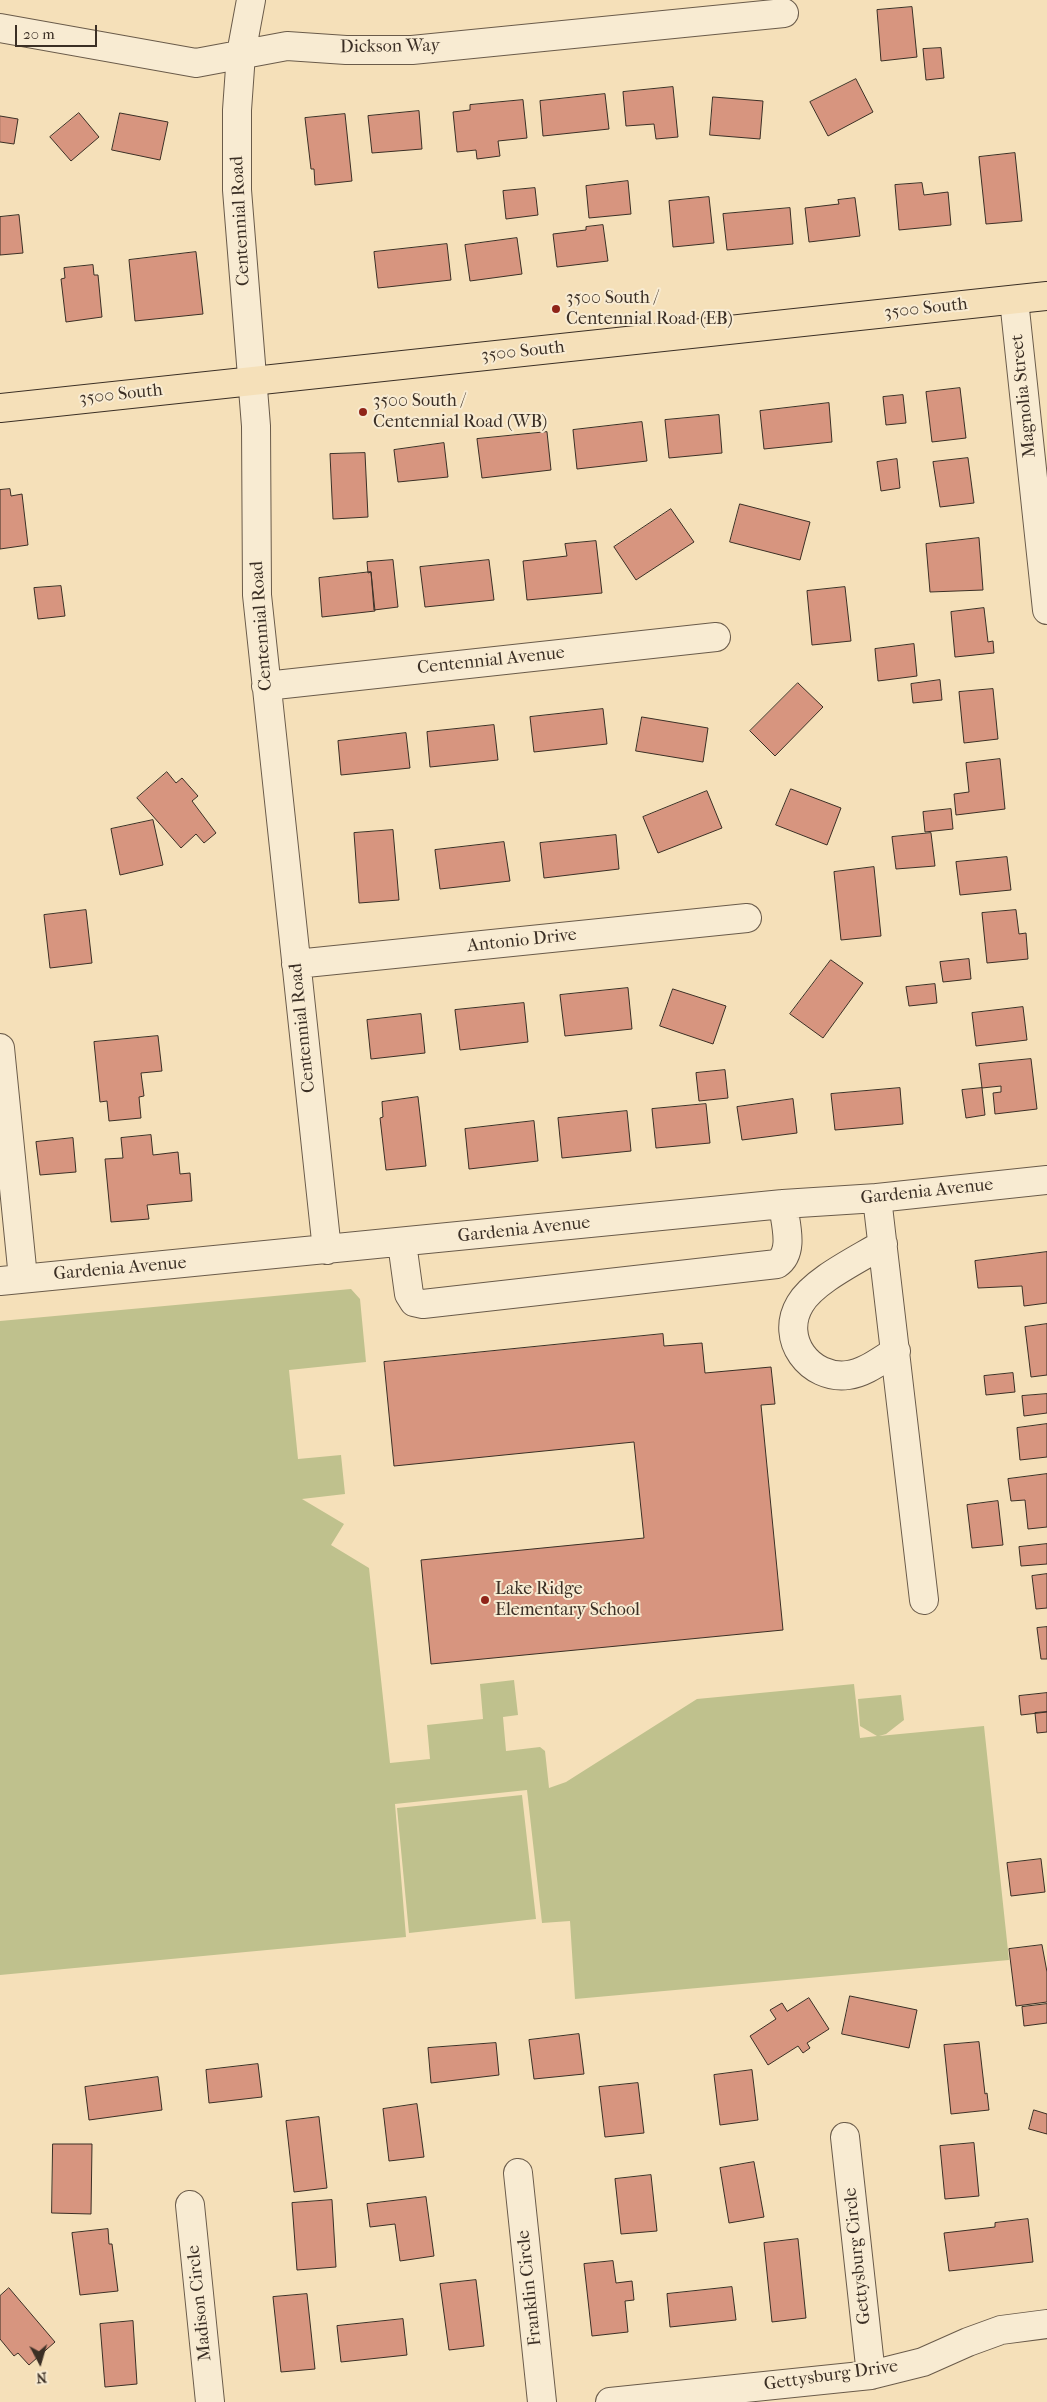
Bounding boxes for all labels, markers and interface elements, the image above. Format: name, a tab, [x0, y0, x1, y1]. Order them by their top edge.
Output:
scale bar	[18, 15, 100, 47]
text: 20 m	[23, 25, 55, 43]
street label: Dickson Way	[340, 35, 440, 59]
street label: Centennial Road	[227, 155, 255, 287]
place label: 3500 South / Centennial Road (EB)	[566, 288, 733, 330]
street label: 3500 South	[883, 294, 969, 324]
marker: 3500 South / Centennial Road (EB)	[550, 303, 562, 315]
street label: Magnolia Street	[1007, 333, 1041, 459]
street label: 3500 South	[480, 337, 566, 367]
street label: 3500 South	[78, 380, 164, 410]
place label: 3500 South / Centennial Road (WB)	[373, 391, 547, 434]
marker: 3500 South / Centennial Road (WB)	[357, 406, 369, 418]
street label: Centennial Road	[247, 560, 277, 692]
street label: Centennial Avenue	[416, 643, 566, 679]
street label: Antonio Drive	[466, 925, 578, 957]
street label: Centennial Road	[285, 962, 321, 1094]
street label: Gardenia Avenue	[860, 1174, 994, 1210]
street label: Gardenia Avenue	[457, 1212, 591, 1248]
street label: Gardenia Avenue	[53, 1252, 187, 1286]
place label: Lake Ridge Elementary School	[495, 1579, 640, 1622]
marker: Lake Ridge Elementary School	[479, 1594, 491, 1606]
street label: Gettysburg Circle	[840, 2186, 876, 2326]
street label: Franklin Circle	[513, 2229, 547, 2347]
street label: Madison Circle	[183, 2244, 217, 2362]
north arrow	[15, 2337, 65, 2387]
street label: Gettysburg Drive	[763, 2356, 899, 2396]
text: N	[35, 2368, 48, 2386]

